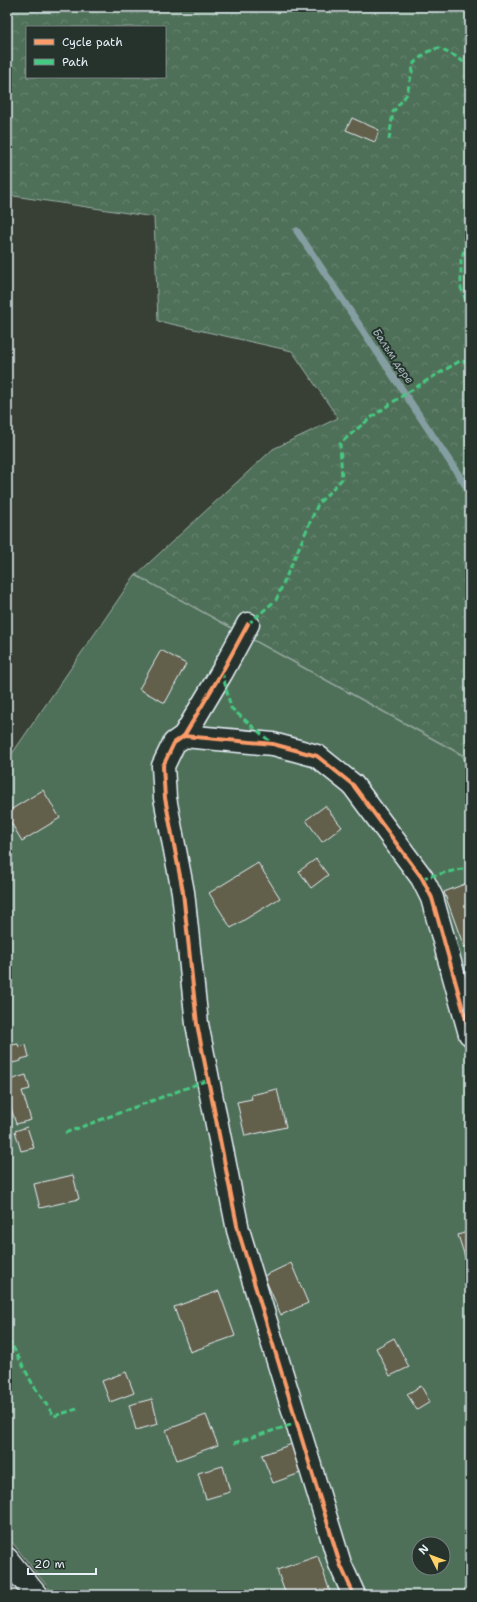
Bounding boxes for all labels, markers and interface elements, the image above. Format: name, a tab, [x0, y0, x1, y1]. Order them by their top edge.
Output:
legend	[26, 26, 166, 78]
text: Cycle path	[62, 34, 123, 50]
text: Path	[62, 54, 88, 70]
water label: Балъм дере	[369, 325, 417, 387]
north arrow	[411, 1536, 451, 1576]
text: N	[415, 1541, 433, 1558]
scale bar	[28, 1550, 96, 1576]
text: 20 m	[34, 1556, 65, 1572]

